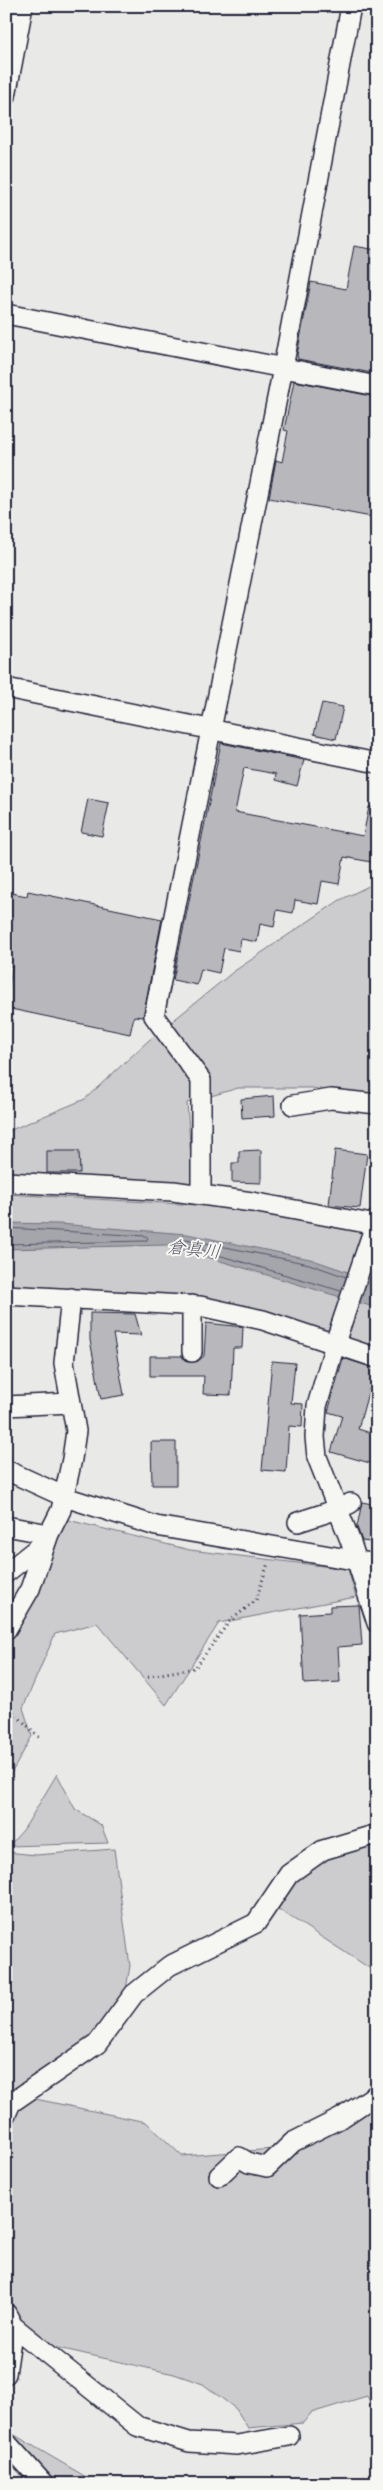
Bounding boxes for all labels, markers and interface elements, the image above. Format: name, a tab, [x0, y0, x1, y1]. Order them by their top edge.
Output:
water label: 倉真川	[166, 1231, 222, 1264]

